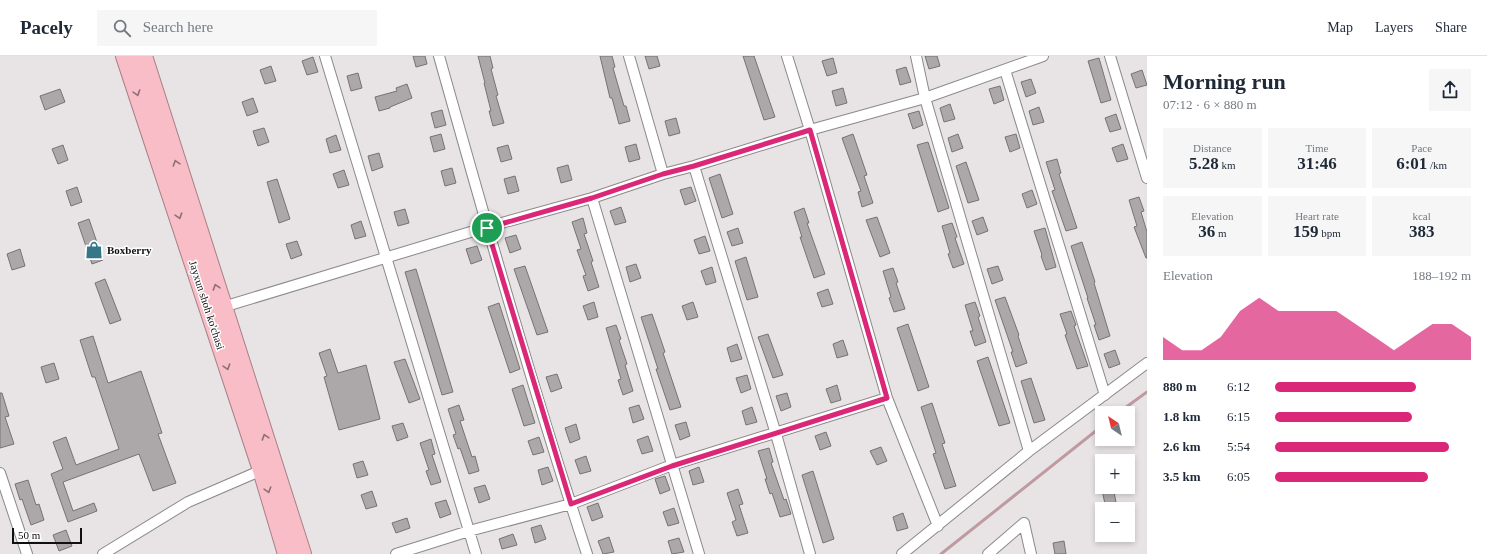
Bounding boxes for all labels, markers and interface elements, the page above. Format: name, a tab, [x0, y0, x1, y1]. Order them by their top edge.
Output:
search box	[97, 10, 377, 46]
text: Pacely	[20, 17, 73, 38]
icon: search	[111, 17, 133, 39]
text: Search here	[143, 19, 213, 35]
text: Map	[1327, 20, 1353, 35]
text: Layers	[1375, 20, 1413, 35]
text: Share	[1435, 20, 1467, 35]
text: Morning run	[1163, 69, 1286, 94]
button: share	[1429, 69, 1471, 111]
one-way arrow	[133, 89, 141, 96]
text: 07:12 · 6 × 880 m	[1163, 97, 1257, 112]
text: Distance	[1193, 142, 1232, 154]
text: Time	[1306, 142, 1328, 154]
text: Pace	[1411, 142, 1432, 154]
text: 5.28	[1189, 154, 1219, 173]
text: 31:46	[1297, 154, 1337, 173]
text: 6:01	[1396, 154, 1427, 173]
one-way arrow	[173, 159, 181, 166]
text: km	[1219, 159, 1236, 171]
text: /km	[1427, 159, 1447, 171]
text: Elevation	[1191, 210, 1233, 222]
text: Heart rate	[1295, 210, 1339, 222]
text: kcal	[1412, 210, 1431, 222]
pin	[470, 211, 504, 245]
one-way arrow	[174, 213, 182, 220]
icon: arrive	[476, 217, 498, 239]
text: 36	[1198, 222, 1215, 241]
text: 159	[1293, 222, 1319, 241]
text: 383	[1409, 222, 1434, 241]
text: m	[1215, 227, 1226, 239]
text: bpm	[1319, 227, 1341, 239]
shop icon: Boxberry	[84, 240, 104, 260]
place label: Boxberry	[107, 244, 152, 256]
street label: Jayxun shoh ko'chasi	[187, 259, 227, 351]
text: Elevation	[1163, 268, 1213, 283]
text: 188–192 m	[1412, 268, 1471, 283]
one-way arrow	[212, 283, 221, 290]
one-way arrow	[223, 363, 231, 370]
text: 880 m	[1163, 379, 1197, 394]
text: 6:12	[1227, 379, 1250, 394]
north arrow	[1095, 406, 1135, 446]
map controls	[1095, 406, 1135, 542]
text: 1.8 km	[1163, 409, 1201, 424]
text: 6:15	[1227, 409, 1250, 424]
one-way arrow	[262, 433, 270, 440]
text: 2.6 km	[1163, 439, 1201, 454]
text: 5:54	[1227, 439, 1250, 454]
button: +	[1095, 454, 1135, 494]
text: 3.5 km	[1163, 469, 1201, 484]
text: 6:05	[1227, 469, 1250, 484]
one-way arrow	[263, 486, 272, 493]
button: −	[1095, 502, 1135, 542]
scale bar	[12, 526, 82, 545]
text: 50 m	[18, 529, 40, 541]

